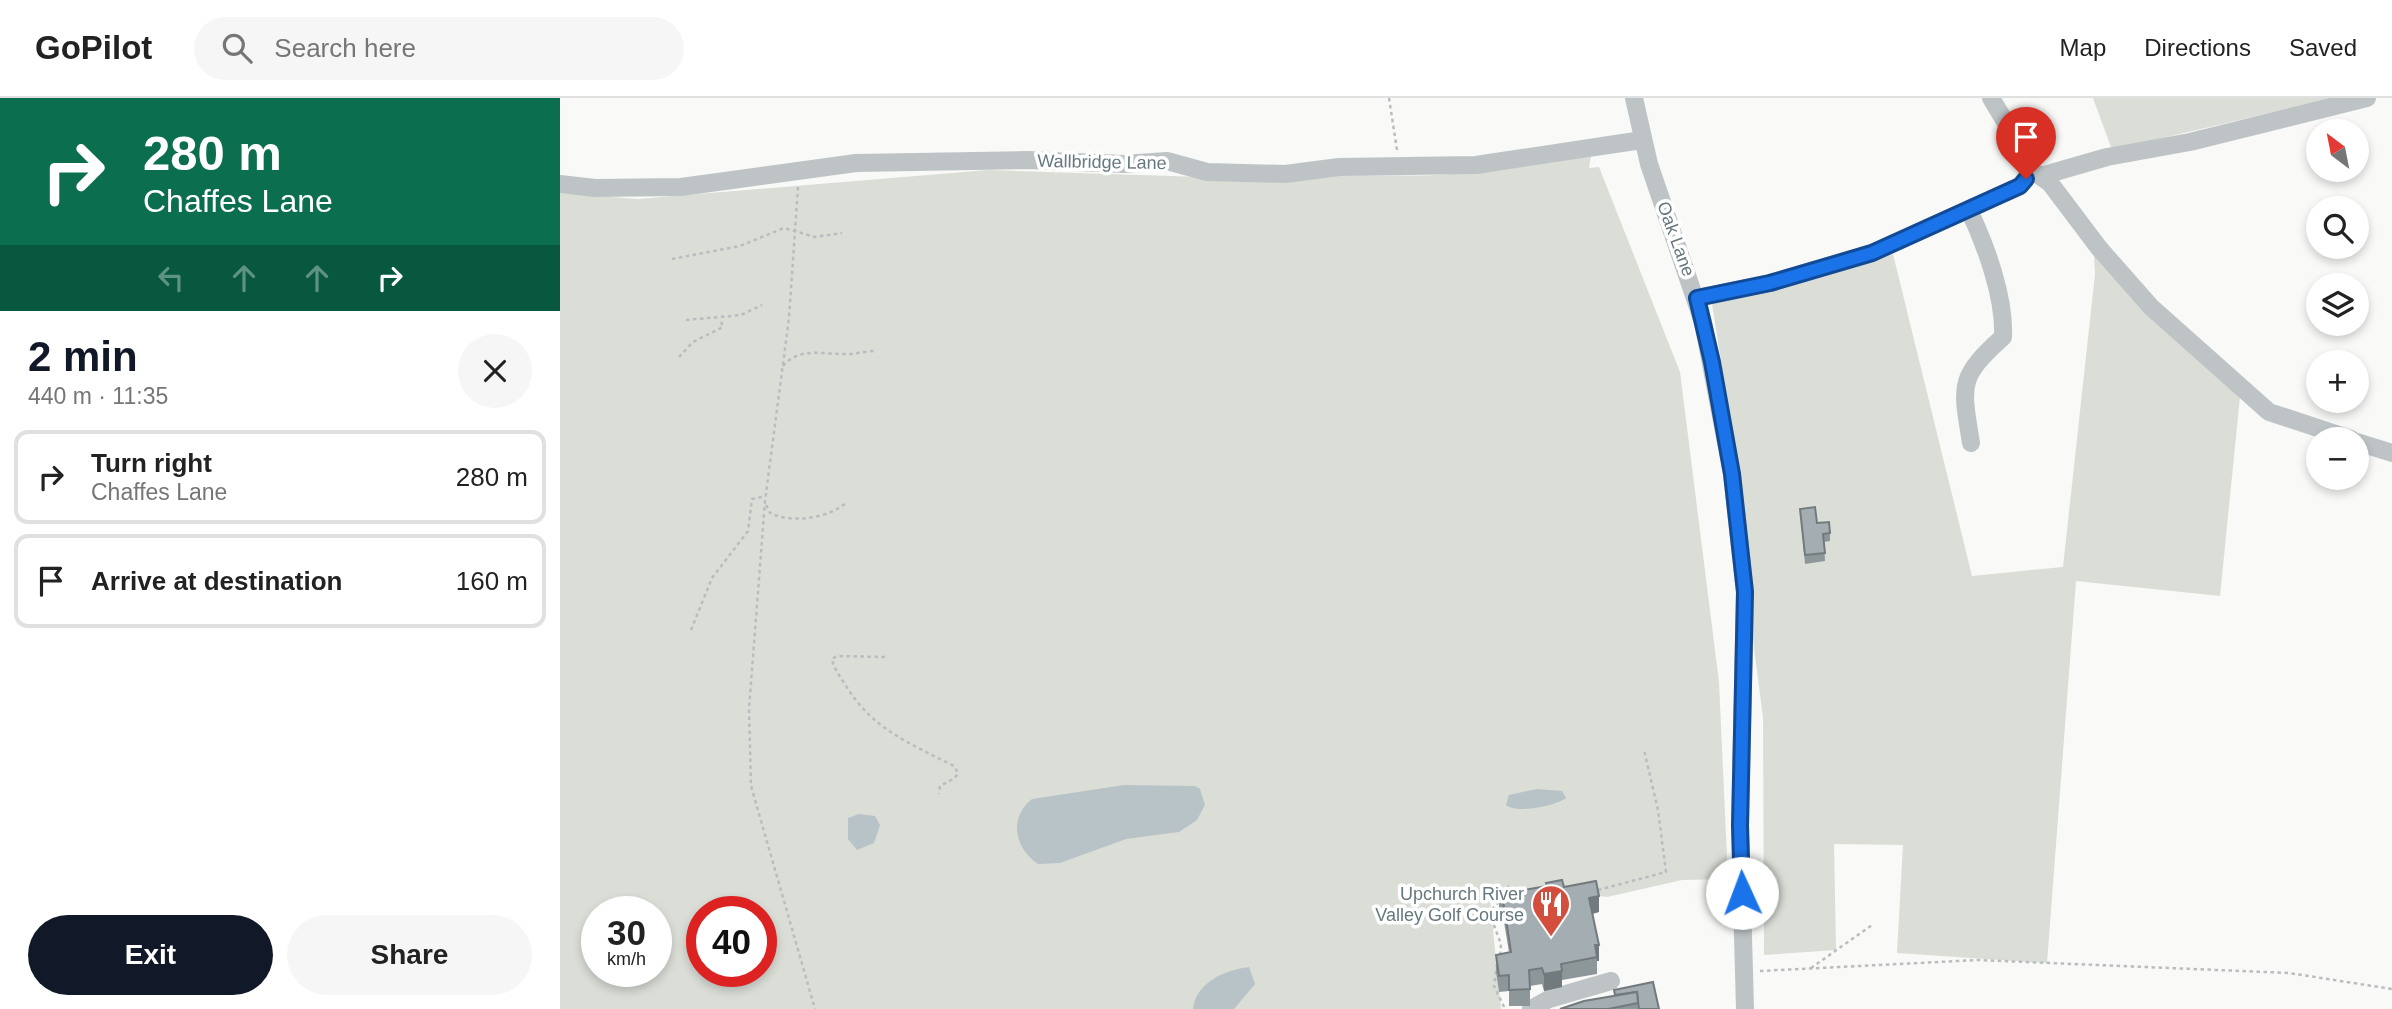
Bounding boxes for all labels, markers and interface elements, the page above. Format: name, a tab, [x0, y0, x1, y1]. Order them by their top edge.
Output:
search box	[194, 17, 684, 80]
text: GoPilot	[35, 29, 152, 66]
icon: search	[218, 29, 256, 67]
text: Search here	[274, 33, 416, 63]
text: Map	[2060, 34, 2106, 61]
text: Directions	[2144, 34, 2251, 61]
text: Saved	[2289, 34, 2357, 61]
pin	[1996, 107, 2056, 179]
icon: arrive	[2007, 118, 2045, 156]
north arrow	[2306, 119, 2370, 182]
map controls	[2306, 119, 2369, 490]
icon: right	[28, 126, 119, 217]
text: 280 m	[143, 126, 282, 180]
street label: Wallbridge Lane	[1037, 151, 1167, 173]
text: Chaffes Lane	[143, 183, 333, 219]
button: search	[2306, 196, 2369, 259]
street label: Oak Lane	[1653, 199, 1699, 279]
icon: left	[152, 259, 190, 297]
icon: ahead	[225, 259, 263, 297]
icon: ahead	[298, 259, 336, 297]
icon: right	[371, 259, 409, 297]
button: layers	[2306, 273, 2369, 336]
text: 2 min	[28, 333, 138, 380]
button: close	[458, 334, 532, 408]
button: +	[2306, 350, 2369, 413]
text: 440 m · 11:35	[28, 383, 168, 409]
button: −	[2306, 427, 2369, 490]
text: Turn right	[91, 448, 212, 478]
icon: right	[32, 458, 70, 496]
text: 280 m	[456, 462, 528, 492]
text: Chaffes Lane	[91, 479, 227, 505]
icon: arrive	[32, 562, 70, 600]
text: Arrive at destination	[91, 566, 342, 596]
text: 160 m	[456, 566, 528, 596]
position arrow	[1705, 856, 1779, 930]
restaurant icon: Upchurch River Valley Golf Course	[1530, 883, 1572, 938]
place label: Upchurch River Valley Golf Course	[1375, 884, 1524, 925]
speed limit sign: 40	[686, 896, 777, 987]
text: 30	[607, 913, 646, 952]
button: Exit	[28, 915, 273, 995]
button: Share	[287, 915, 532, 995]
text: km/h	[607, 949, 646, 969]

